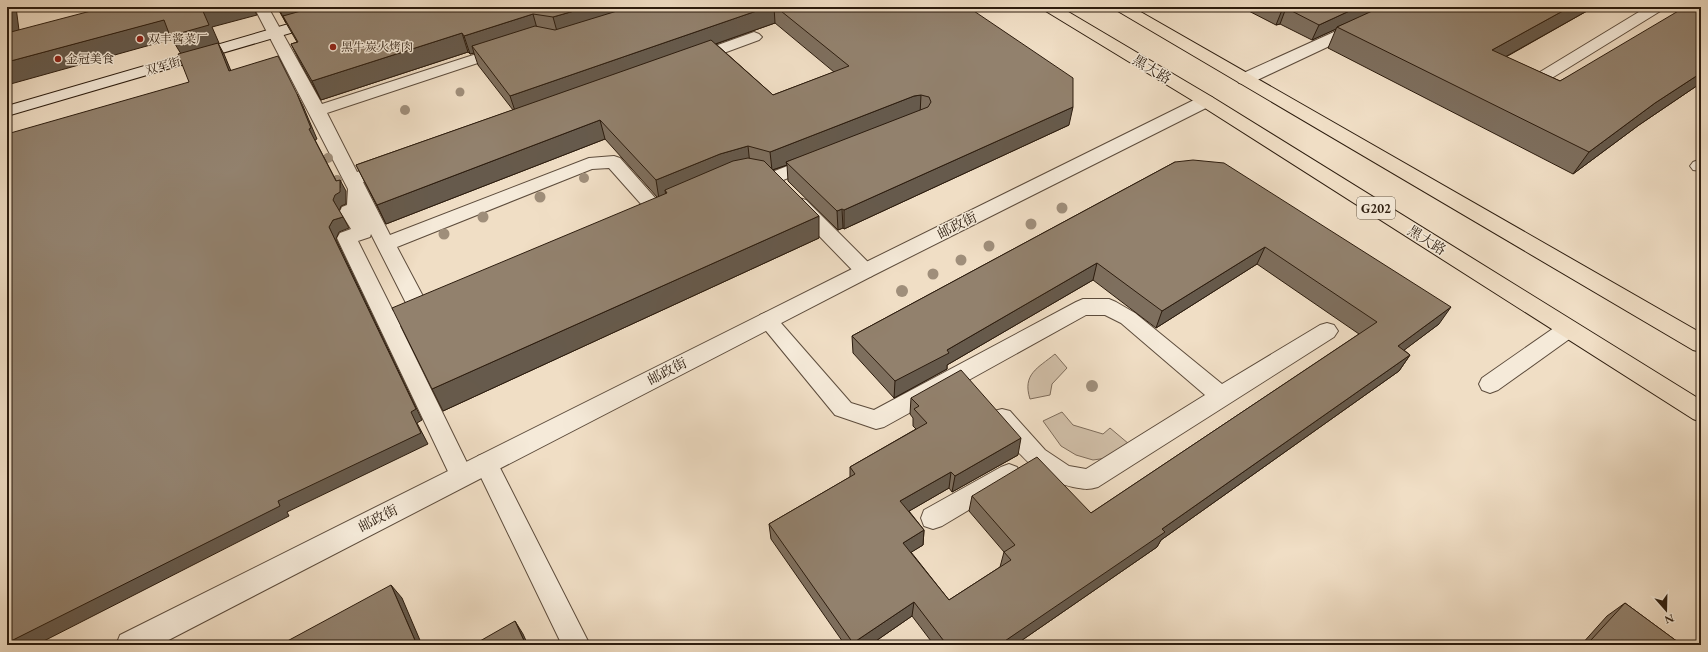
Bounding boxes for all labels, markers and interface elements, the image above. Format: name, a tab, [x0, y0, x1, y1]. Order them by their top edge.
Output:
place label: 双丰酱菜厂	[148, 31, 208, 47]
marker: 双丰酱菜厂	[135, 34, 145, 44]
place label: 黑牛炭火烤肉	[341, 39, 413, 55]
marker: 黑牛炭火烤肉	[328, 42, 338, 52]
street label: 黑大路	[1129, 50, 1175, 88]
place label: 金冠美食	[66, 51, 114, 67]
street label: 双军街	[143, 53, 183, 79]
marker: 金冠美食	[53, 54, 63, 64]
road number: G202	[1357, 197, 1395, 219]
street label: 邮政街	[934, 208, 980, 242]
street label: 黑大路	[1404, 221, 1450, 259]
street label: 邮政街	[644, 353, 690, 389]
street label: 邮政街	[355, 500, 401, 536]
north arrow	[1646, 590, 1686, 630]
text: N	[1663, 611, 1676, 628]

